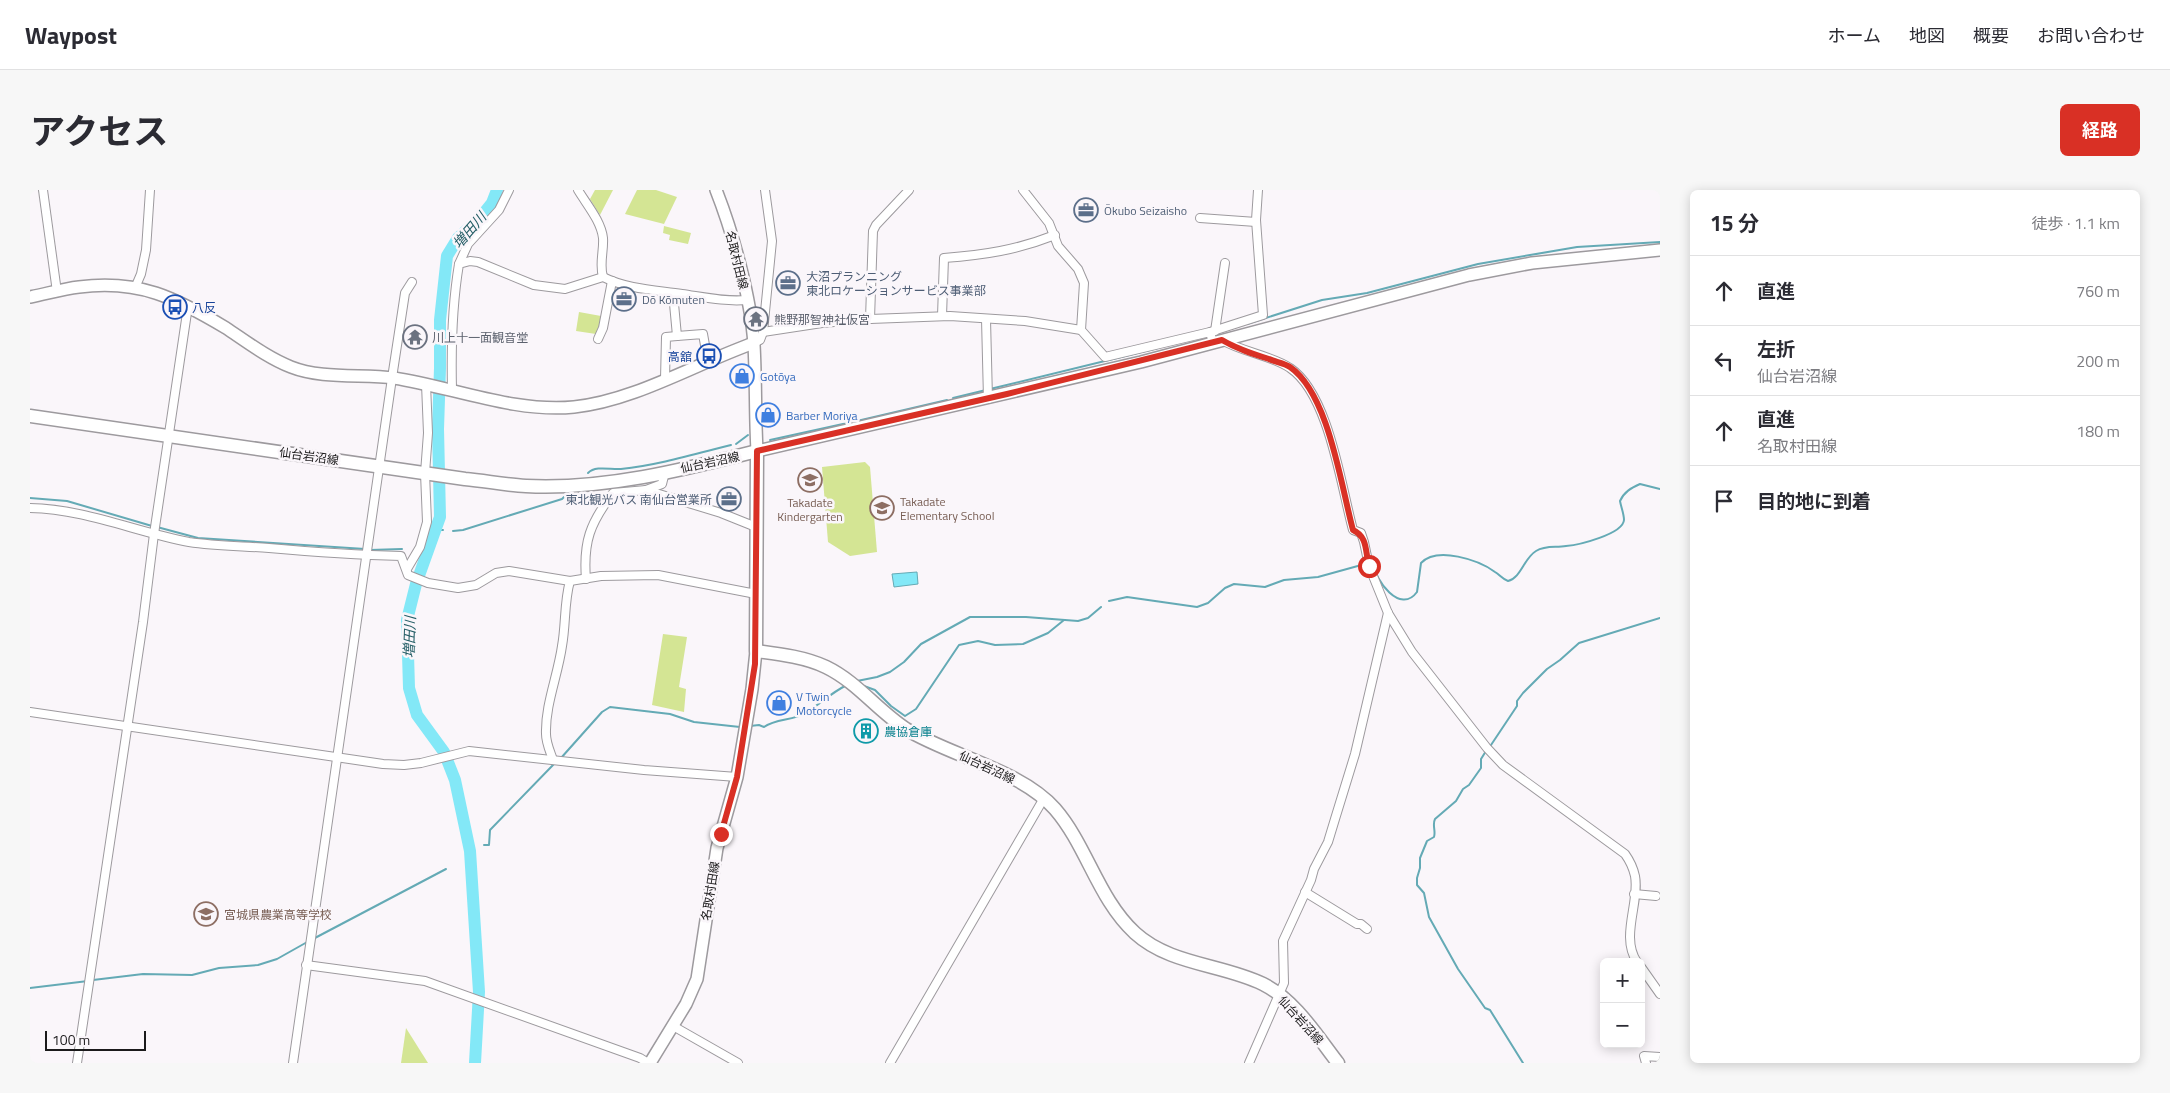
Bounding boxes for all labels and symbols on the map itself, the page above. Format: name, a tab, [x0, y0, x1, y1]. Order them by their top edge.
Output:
office icon: Ōkubo Seizaisho	[1073, 197, 1099, 223]
place label: Ōkubo Seizaisho	[1104, 201, 1187, 220]
water label: 増田川	[447, 206, 492, 253]
street label: 名取村田線	[721, 229, 753, 291]
place label: 大沼プランニング 東北ロケーションサービス事業部	[806, 267, 986, 300]
office icon: 大沼プランニング 東北ロケーションサービス事業部	[775, 270, 801, 296]
office icon: Dō Kōmuten	[611, 286, 637, 312]
place label: Dō Kōmuten	[642, 290, 705, 309]
bus stop icon: 八反	[162, 294, 188, 320]
place label: 八反	[192, 298, 216, 317]
temple icon: 熊野那智神社仮宮	[743, 306, 769, 332]
place label: 熊野那智神社仮宮	[774, 310, 870, 329]
temple icon: 川上十一面観音堂	[402, 324, 428, 350]
place label: 川上十一面観音堂	[432, 328, 528, 347]
bus stop icon: 高舘	[696, 343, 722, 369]
place label: 高舘	[668, 347, 692, 366]
shop icon: Gotōya	[729, 363, 755, 389]
place label: Gotōya	[760, 367, 796, 386]
shop icon: Barber Moriya	[755, 402, 781, 428]
place label: Barber Moriya	[786, 406, 858, 425]
street label: 仙台岩沼線	[278, 442, 340, 470]
street label: 仙台岩沼線	[679, 446, 741, 478]
school or university icon: Takadate Kindergarten	[797, 467, 823, 493]
office icon: 東北観光バス 南仙台営業所	[716, 486, 742, 512]
place label: 東北観光バス 南仙台営業所	[565, 490, 712, 509]
place label: Takadate Elementary School	[900, 492, 994, 525]
place label: Takadate Kindergarten	[777, 493, 843, 526]
school or university icon: Takadate Elementary School	[869, 495, 895, 521]
route start	[1358, 555, 1381, 578]
water label: 増田川	[398, 614, 420, 658]
place label: V Twin Motorcycle	[796, 687, 852, 720]
shop icon: V Twin Motorcycle	[766, 690, 792, 716]
building icon: 農協倉庫	[853, 718, 879, 744]
place label: 農協倉庫	[884, 722, 932, 741]
street label: 仙台岩沼線	[956, 746, 1018, 788]
route end	[710, 823, 733, 846]
street label: 名取村田線	[696, 860, 724, 922]
school or university icon: 宮城県農業高等学校	[193, 901, 219, 927]
place label: 宮城県農業高等学校	[224, 905, 332, 924]
street label: 仙台岩沼線	[1274, 991, 1328, 1049]
scale bar	[45, 1028, 146, 1051]

